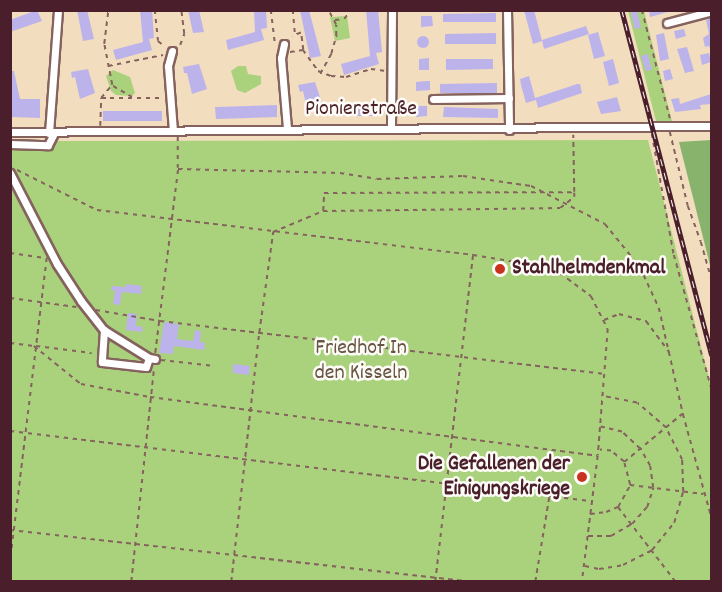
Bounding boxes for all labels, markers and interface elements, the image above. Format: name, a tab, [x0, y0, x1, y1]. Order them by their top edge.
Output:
street label: Pionierstraße	[305, 97, 417, 123]
place label: Stahlhelmdenkmal	[512, 256, 665, 282]
marker: Stahlhelmdenkmal	[493, 262, 507, 276]
park label: Friedhof In den Kisseln	[315, 335, 407, 386]
place label: Die Gefallenen der Einigungskriege	[418, 451, 570, 502]
marker: Die Gefallenen der Einigungskriege	[575, 470, 589, 484]

